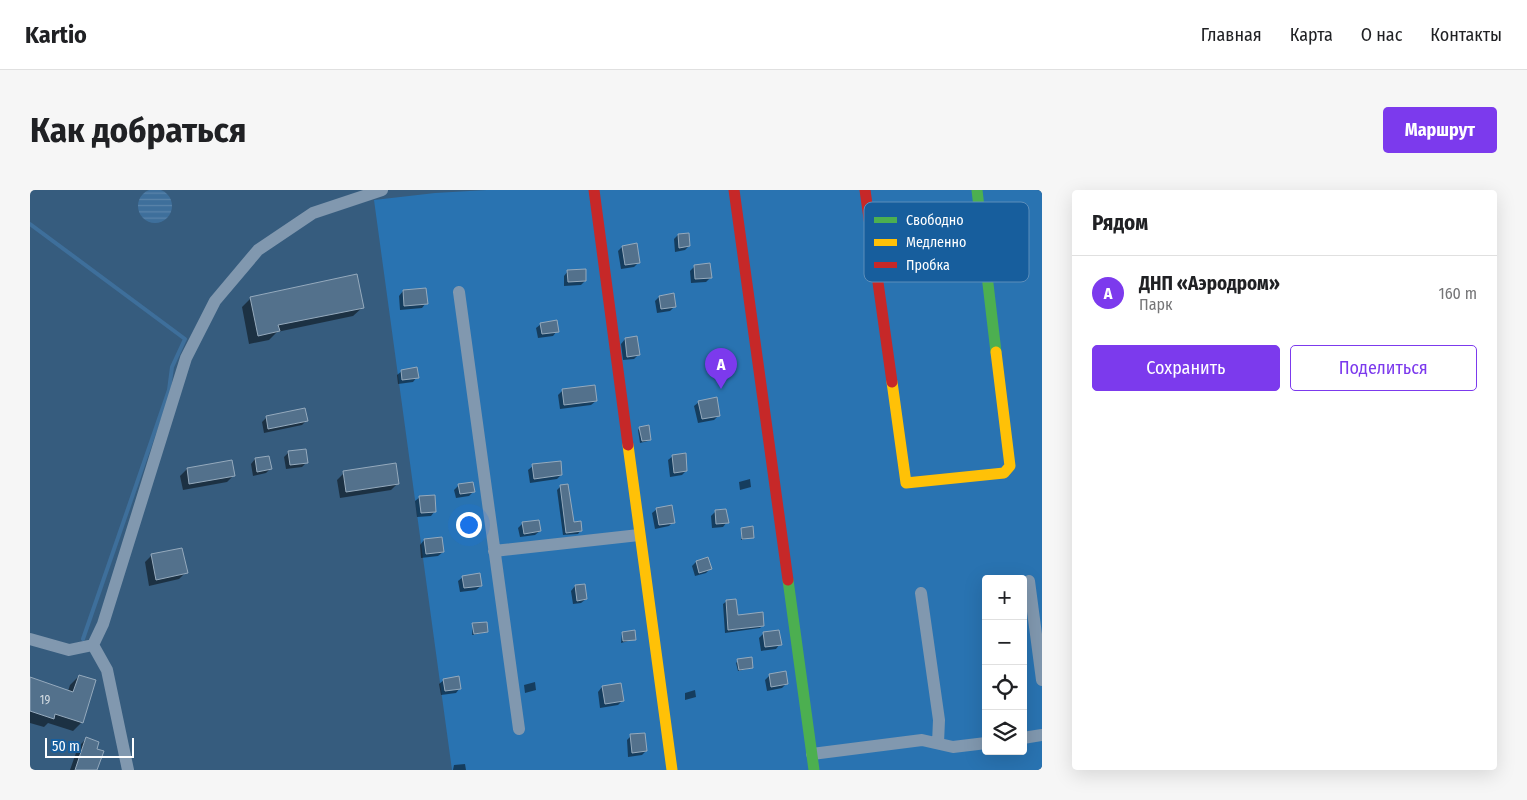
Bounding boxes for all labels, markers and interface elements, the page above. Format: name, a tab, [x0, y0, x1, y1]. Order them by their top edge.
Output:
text: Kartio	[25, 21, 87, 49]
text: Главная	[1201, 24, 1262, 46]
text: Карта	[1290, 24, 1333, 46]
text: О нас	[1361, 24, 1402, 46]
text: Контакты	[1430, 24, 1502, 46]
button: Маршрут	[1383, 107, 1497, 153]
text: Как добраться	[30, 109, 247, 151]
legend	[864, 202, 1029, 282]
text: Рядом	[1092, 210, 1148, 236]
text: Свободно	[906, 212, 964, 229]
text: Медленно	[906, 234, 966, 251]
text: Пробка	[906, 257, 950, 274]
text: ДНП «Аэродром»	[1139, 272, 1280, 295]
text: A	[1104, 284, 1112, 303]
text: 160 m	[1438, 284, 1477, 303]
text: Парк	[1139, 295, 1173, 314]
button: Сохранить	[1092, 345, 1280, 391]
button: Поделиться	[1290, 345, 1477, 391]
pin: A	[705, 348, 737, 389]
your location	[456, 512, 482, 538]
map controls	[982, 575, 1027, 755]
button: +	[982, 575, 1027, 620]
button: −	[982, 620, 1027, 665]
button: locate	[982, 665, 1027, 710]
house number: 19	[40, 693, 50, 707]
button: layers	[982, 710, 1027, 755]
scale bar	[45, 735, 134, 758]
text: 50 m	[52, 738, 80, 755]

